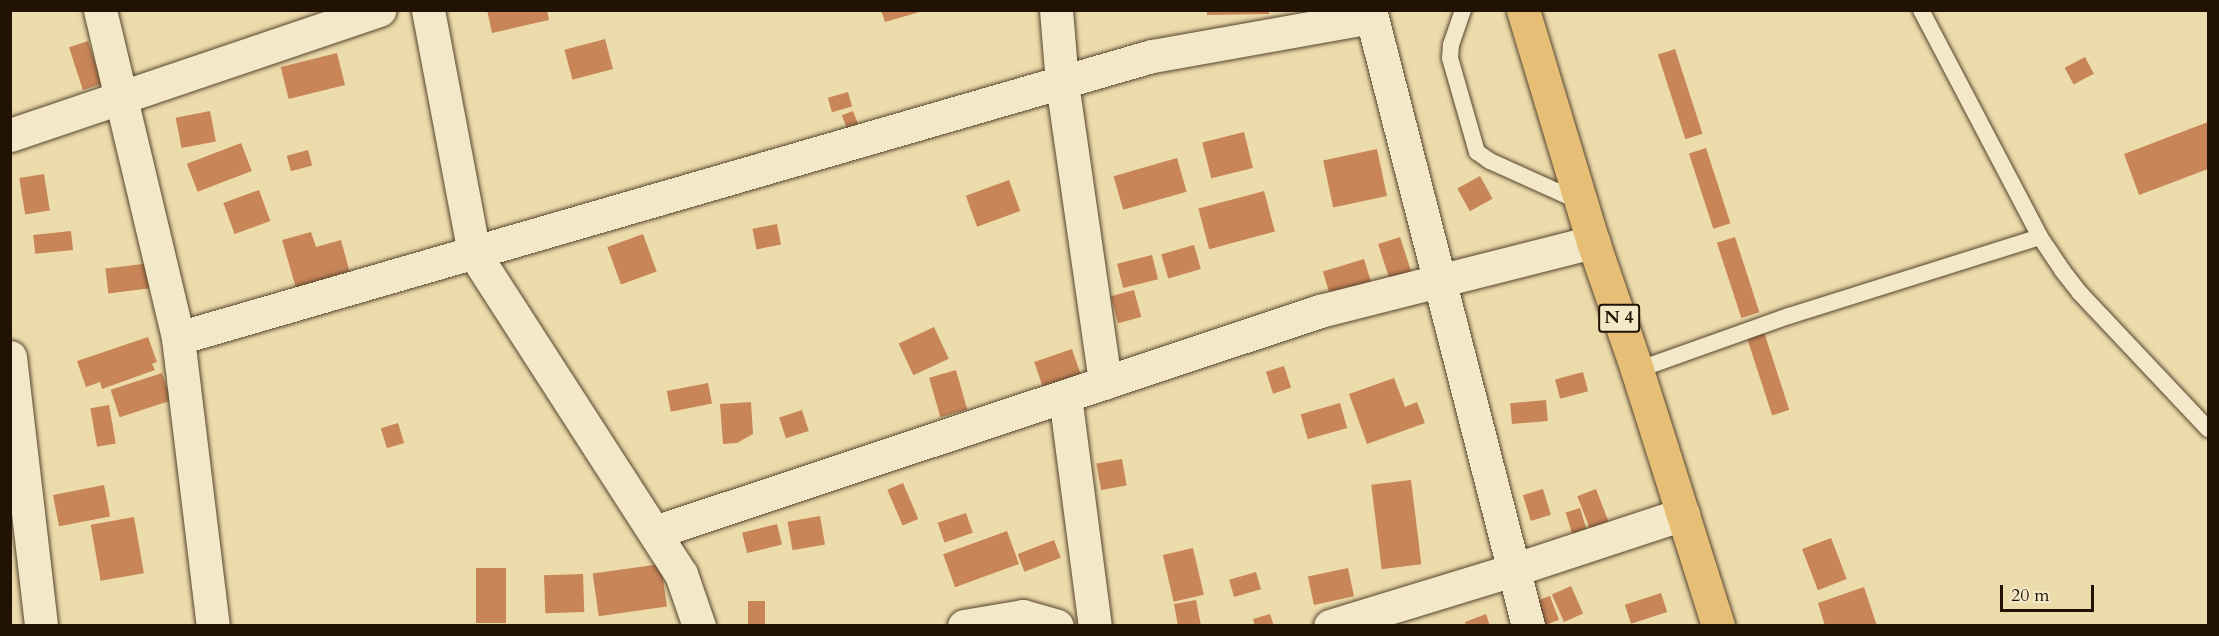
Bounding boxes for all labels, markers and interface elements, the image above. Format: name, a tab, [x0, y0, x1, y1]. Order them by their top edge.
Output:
road number: N 4	[1598, 303, 1640, 333]
scale bar	[2003, 573, 2098, 611]
text: 20 m	[2011, 583, 2050, 608]

